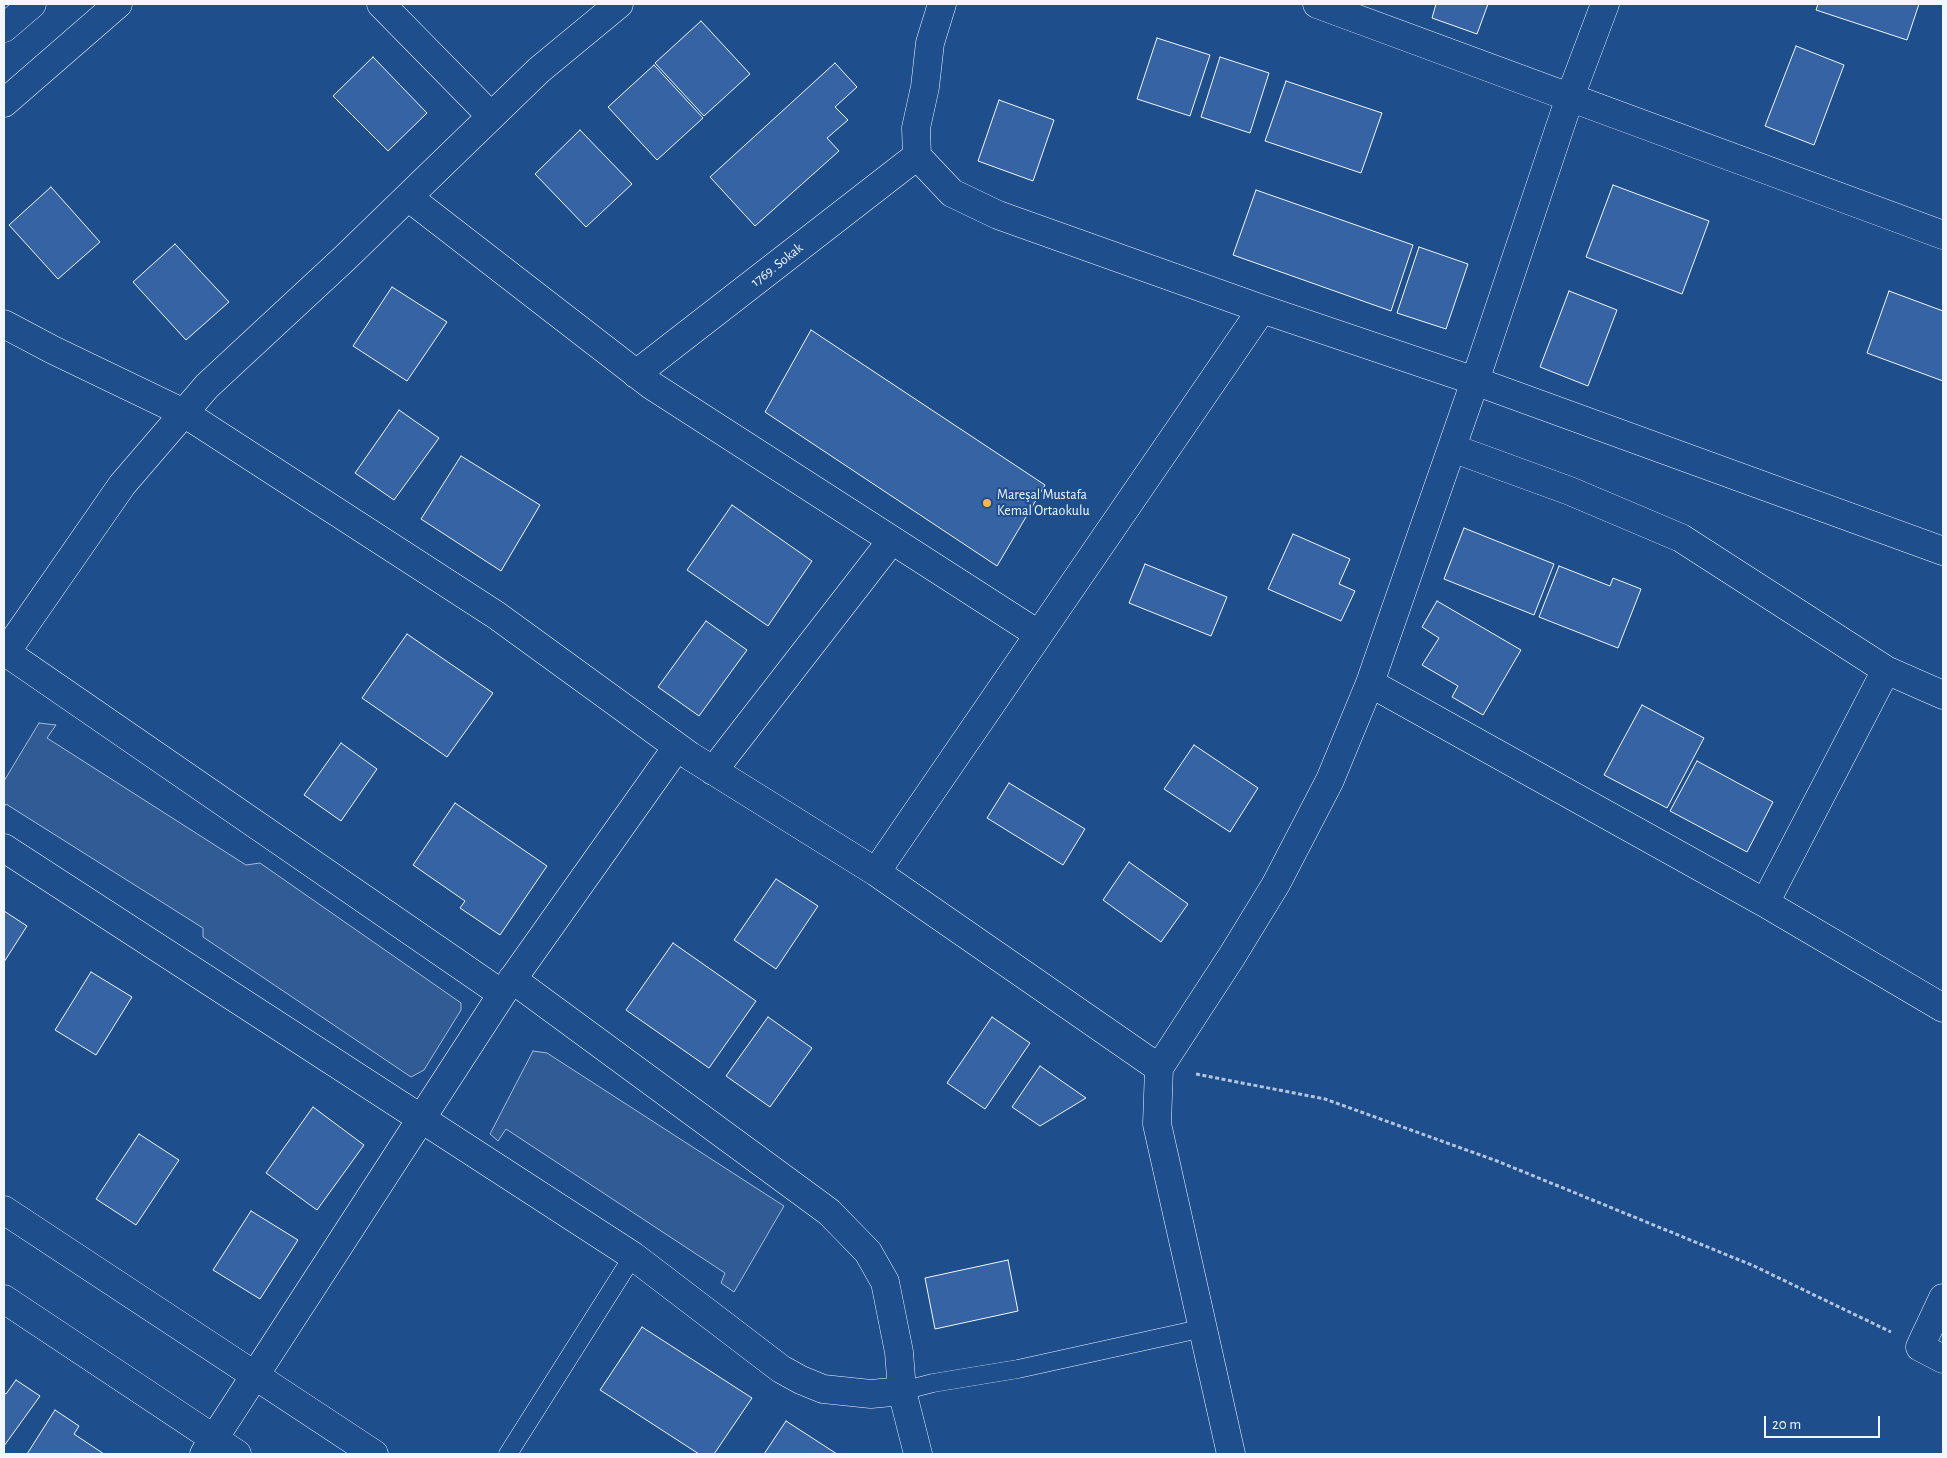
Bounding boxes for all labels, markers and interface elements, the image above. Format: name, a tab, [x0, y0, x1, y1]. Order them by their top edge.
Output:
street label: 1769. Sokak	[748, 239, 806, 291]
place label: Mareşal Mustafa Kemal Ortaokulu	[997, 487, 1090, 520]
marker: Mareşal Mustafa Kemal Ortaokulu	[981, 497, 993, 509]
scale bar	[1767, 1406, 1883, 1438]
text: 20 m	[1772, 1417, 1801, 1432]

